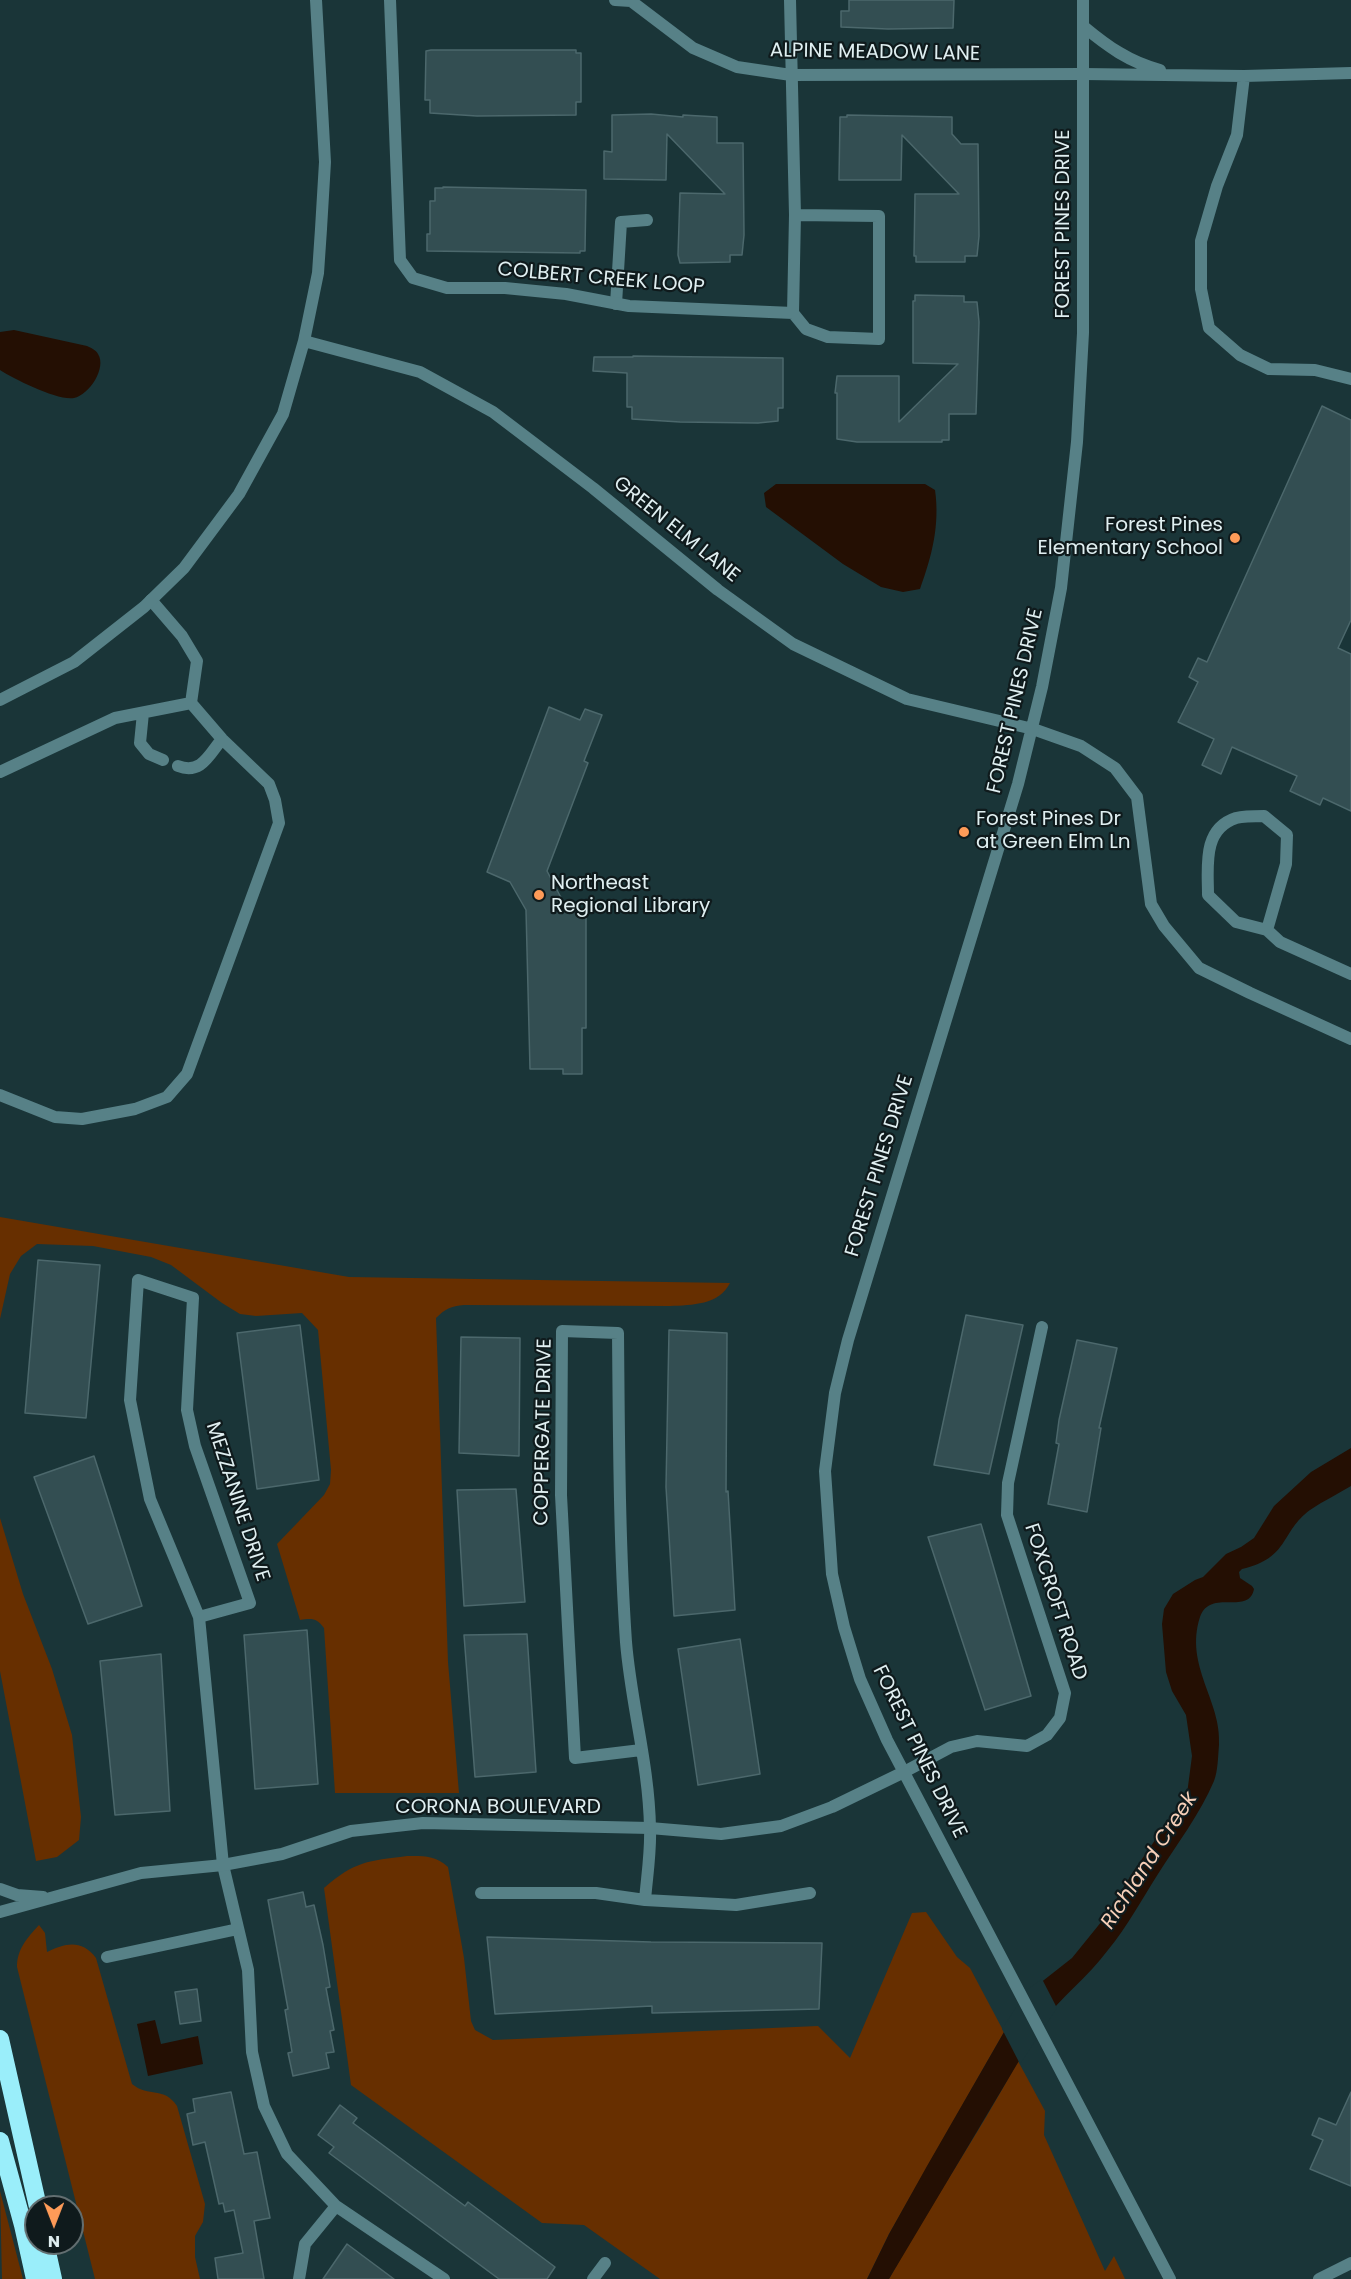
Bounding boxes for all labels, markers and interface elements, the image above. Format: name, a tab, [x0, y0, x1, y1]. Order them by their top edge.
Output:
street label: ALPINE MEADOW LANE	[770, 39, 980, 67]
street label: FOREST PINES DRIVE	[1052, 129, 1076, 319]
street label: COLBERT CREEK LOOP	[496, 258, 706, 300]
street label: GREEN ELM LANE	[608, 472, 744, 588]
place label: Forest Pines Elementary School	[1038, 514, 1223, 561]
marker: Forest Pines Elementary School	[1228, 531, 1242, 545]
street label: FOREST PINES DRIVE	[983, 606, 1049, 796]
place label: Forest Pines Dr at Green Elm Ln	[976, 808, 1131, 855]
marker: Forest Pines Dr at Green Elm Ln	[957, 825, 971, 839]
place label: Northeast Regional Library	[551, 872, 710, 919]
marker: Northeast Regional Library	[532, 888, 546, 902]
street label: FOREST PINES DRIVE	[841, 1072, 919, 1260]
street label: COPPERGATE DRIVE	[530, 1338, 558, 1526]
street label: MEZZANINE DRIVE	[200, 1419, 274, 1585]
street label: FOXCROFT ROAD	[1018, 1521, 1092, 1683]
street label: FOREST PINES DRIVE	[867, 1662, 971, 1842]
water label: Richland Creek	[1096, 1788, 1204, 1934]
street label: CORONA BOULEVARD	[395, 1796, 601, 1820]
north arrow	[24, 2195, 84, 2255]
text: N	[48, 2230, 60, 2253]

